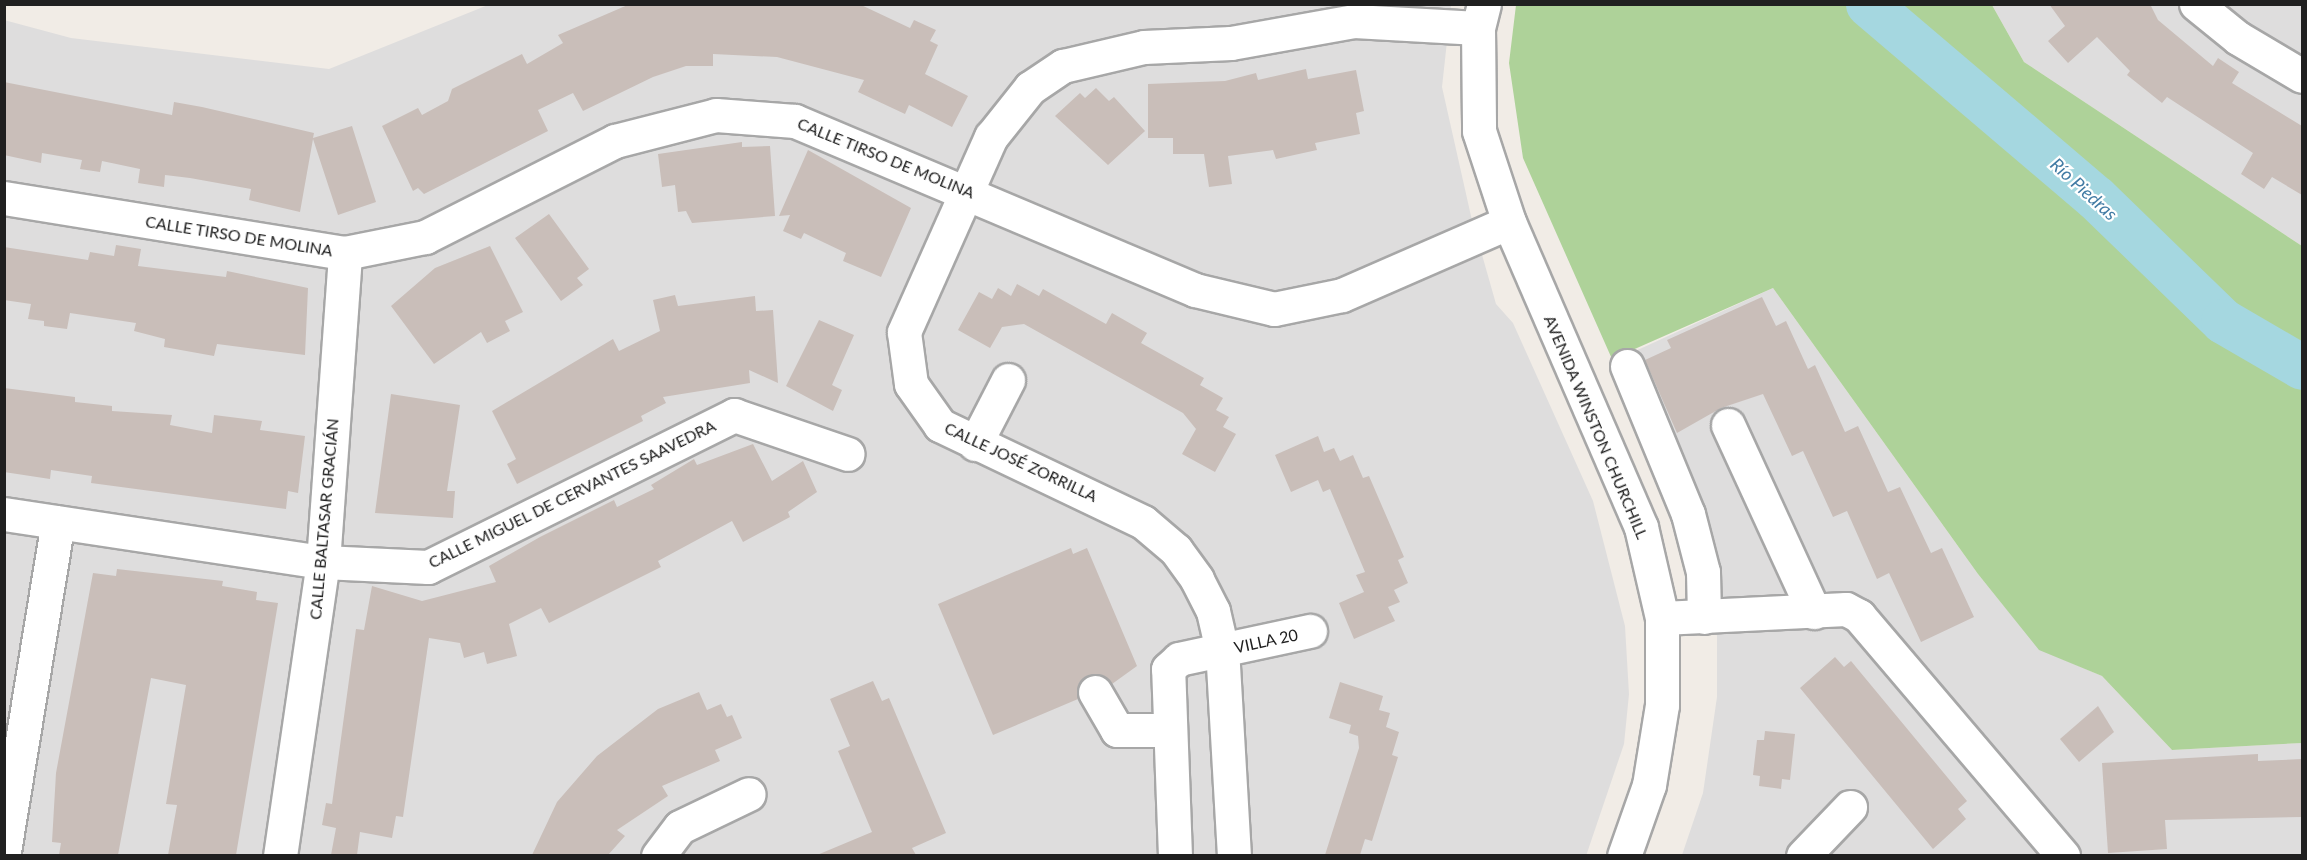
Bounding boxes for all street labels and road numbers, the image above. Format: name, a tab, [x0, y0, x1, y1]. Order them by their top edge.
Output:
street label: CALLE TIRSO DE MOLINA	[794, 114, 978, 202]
street label: CALLE TIRSO DE MOLINA	[144, 212, 334, 260]
street label: AVENIDA WINSTON CHURCHILL	[1540, 312, 1652, 542]
street label: CALLE MIGUEL DE CERVANTES SAAVEDRA	[425, 416, 719, 572]
street label: CALLE BALTASAR GRACIÁN	[306, 418, 342, 620]
street label: CALLE JOSÉ ZORRILLA	[941, 418, 1101, 506]
street label: VILLA 20	[1232, 625, 1300, 657]

